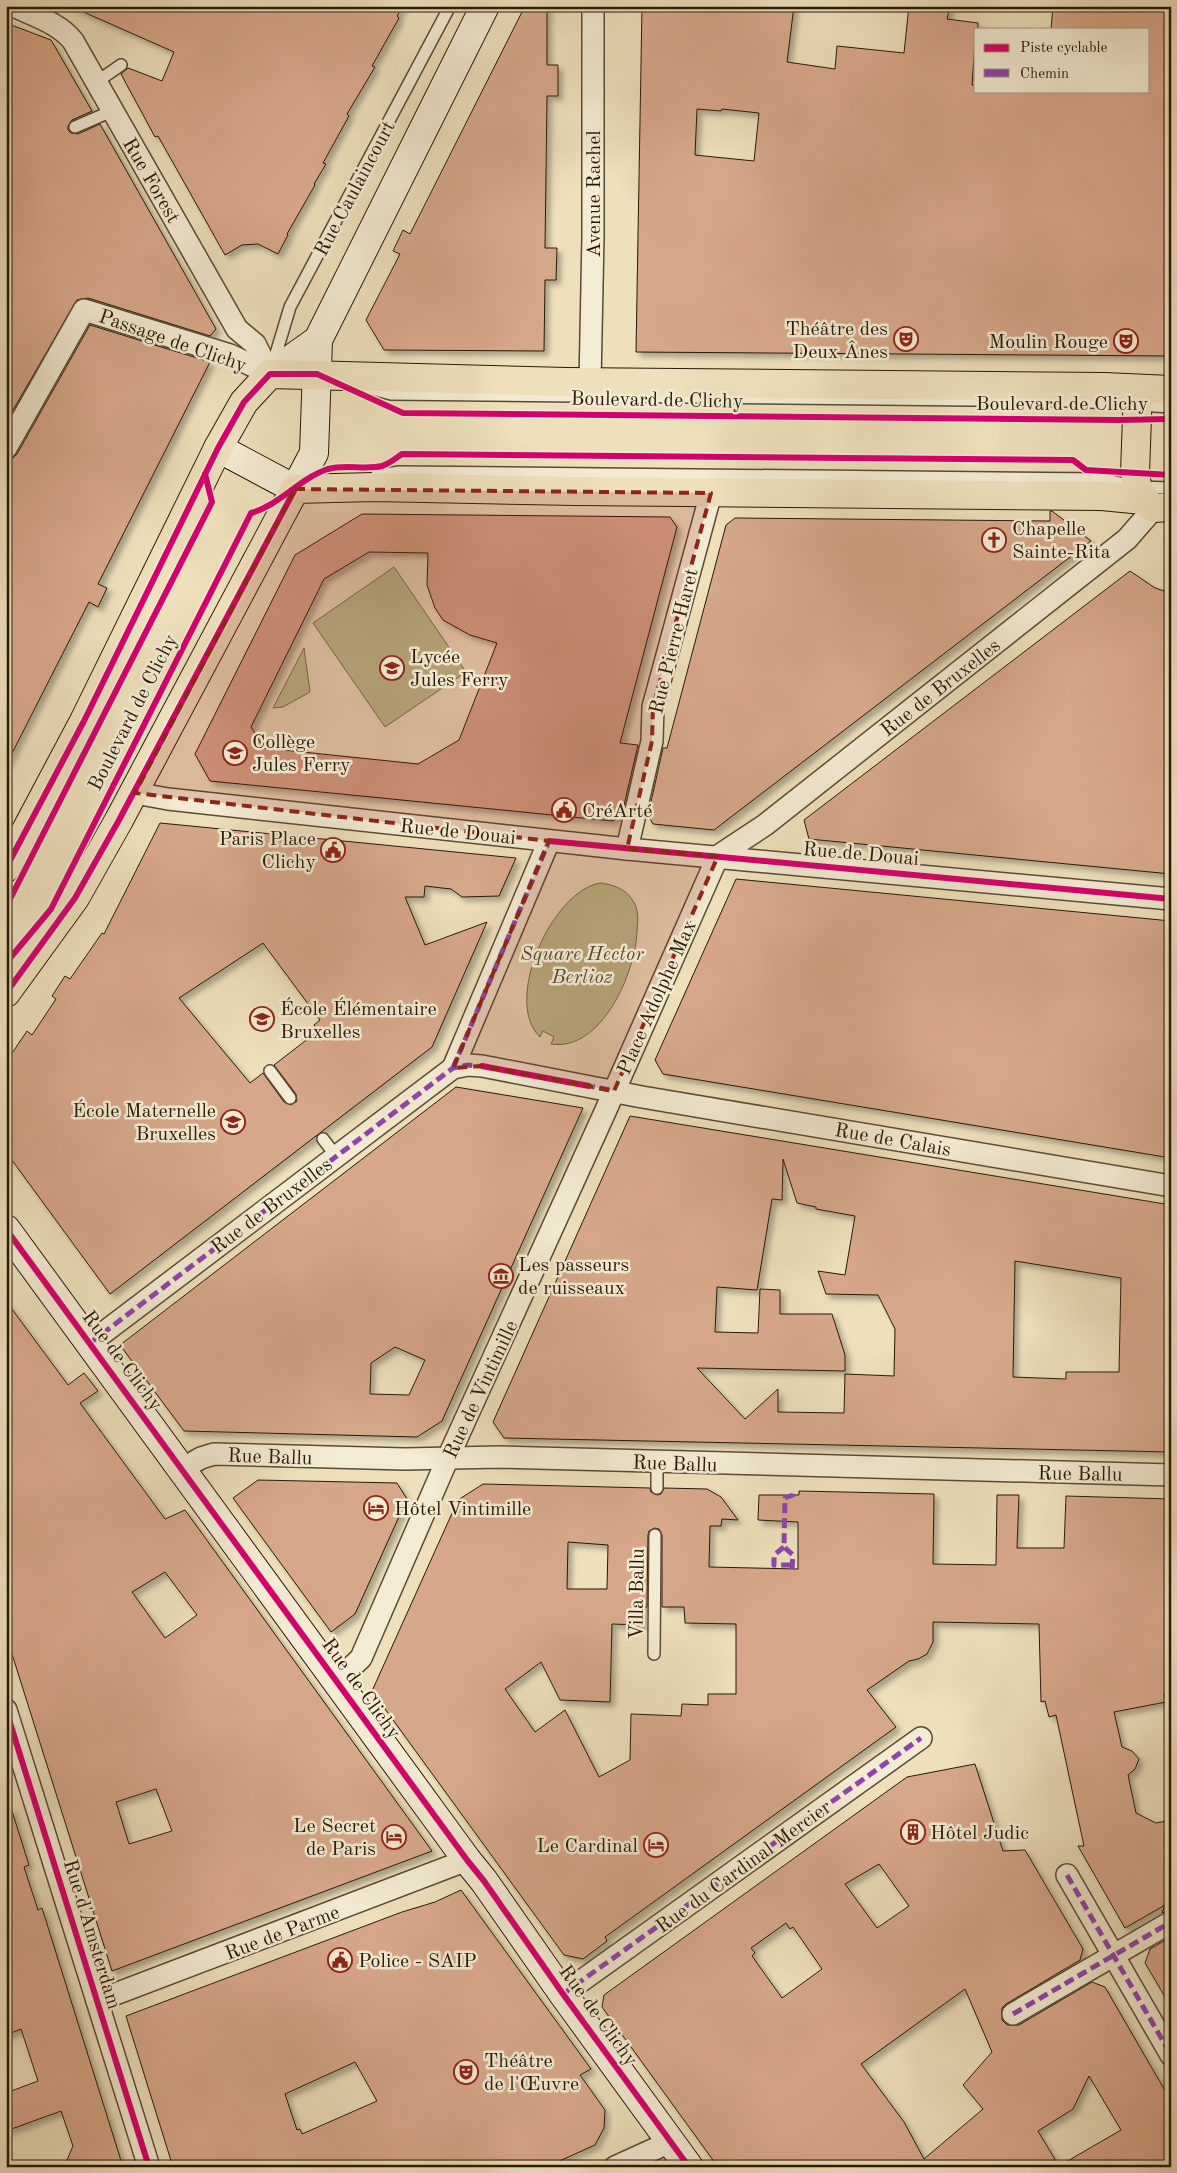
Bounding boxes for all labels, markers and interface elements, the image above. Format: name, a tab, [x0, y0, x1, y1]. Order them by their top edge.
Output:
legend	[974, 28, 1150, 92]
text: Piste cyclable	[1020, 41, 1108, 56]
text: Chemin	[1020, 67, 1069, 82]
street label: Rue Caulaincourt	[312, 118, 400, 260]
street label: Avenue Rachel	[585, 130, 605, 258]
street label: Rue Forest	[118, 135, 183, 227]
street label: Passage de Clichy	[96, 307, 249, 377]
place label: Théâtre des Deux Ânes	[785, 320, 888, 363]
theatre icon: Théâtre des Deux Ânes	[893, 326, 919, 352]
theatre icon: Moulin Rouge	[1113, 328, 1139, 354]
place label: Moulin Rouge	[989, 333, 1108, 353]
street label: Boulevard de Clichy	[570, 389, 744, 413]
street label: Boulevard de Clichy	[976, 395, 1149, 415]
place label: Chapelle Sainte-Rita	[1012, 520, 1111, 563]
church icon: Chapelle Sainte-Rita	[981, 527, 1007, 553]
street label: Rue Pierre Haret	[647, 567, 703, 716]
street label: Boulevard de Clichy	[86, 631, 182, 794]
street label: Rue de Bruxelles	[878, 636, 1005, 741]
place label: Lycée Jules Ferry	[410, 648, 509, 691]
school or university icon: Lycée Jules Ferry	[379, 655, 405, 681]
place label: Collège Jules Ferry	[252, 733, 351, 776]
school or university icon: Collège Jules Ferry	[222, 740, 248, 766]
public building icon: CréArté	[551, 797, 577, 823]
place label: CréArté	[582, 802, 652, 822]
street label: Rue de Douai	[399, 817, 517, 849]
place label: Paris Place Clichy	[219, 830, 316, 873]
public building icon: Paris Place Clichy	[320, 837, 346, 863]
street label: Rue de Douai	[802, 840, 920, 870]
street label: Place Adolphe Max	[615, 918, 701, 1078]
park label: Square Hector Berlioz	[520, 945, 644, 988]
place label: École Élémentaire Bruxelles	[280, 997, 437, 1043]
school or university icon: École Élémentaire Bruxelles	[249, 1006, 275, 1032]
place label: École Maternelle Bruxelles	[72, 1099, 216, 1145]
school or university icon: École Maternelle Bruxelles	[220, 1109, 246, 1135]
street label: Rue de Calais	[833, 1121, 952, 1161]
street label: Rue de Bruxelles	[208, 1155, 336, 1258]
place label: Les passeurs de ruisseaux	[518, 1256, 629, 1299]
museum icon: Les passeurs de ruisseaux	[488, 1263, 514, 1289]
street label: Rue de Clichy	[77, 1307, 166, 1415]
street label: Rue de Vintimille	[441, 1318, 522, 1462]
street label: Rue Ballu	[227, 1447, 313, 1469]
street label: Rue Ballu	[632, 1454, 718, 1476]
street label: Rue Ballu	[1037, 1464, 1123, 1486]
hotel icon: Hôtel Vintimille	[363, 1495, 389, 1521]
place label: Hôtel Vintimille	[394, 1500, 531, 1520]
street label: Villa Ballu	[627, 1548, 649, 1640]
street label: Rue de Clichy	[317, 1635, 404, 1744]
street label: Rue du Cardinal Mercier	[653, 1797, 835, 1938]
place label: Le Secret de Paris	[293, 1817, 376, 1860]
building icon: Hôtel Judic	[900, 1819, 926, 1845]
hotel icon: Le Secret de Paris	[381, 1824, 407, 1850]
place label: Hôtel Judic	[930, 1824, 1029, 1844]
hotel icon: Le Cardinal	[643, 1832, 669, 1858]
place label: Le Cardinal	[536, 1837, 638, 1857]
street label: Rue d'Amsterdam	[59, 1857, 123, 2012]
street label: Rue de Parme	[223, 1903, 343, 1965]
public building icon: Police - SAIP	[327, 1947, 353, 1973]
place label: Police - SAIP	[358, 1952, 476, 1972]
street label: Rue de Clichy	[554, 1962, 641, 2071]
place label: Théâtre de l'Œuvre	[484, 2052, 579, 2095]
theatre icon: Théâtre de l'Œuvre	[453, 2059, 479, 2085]

